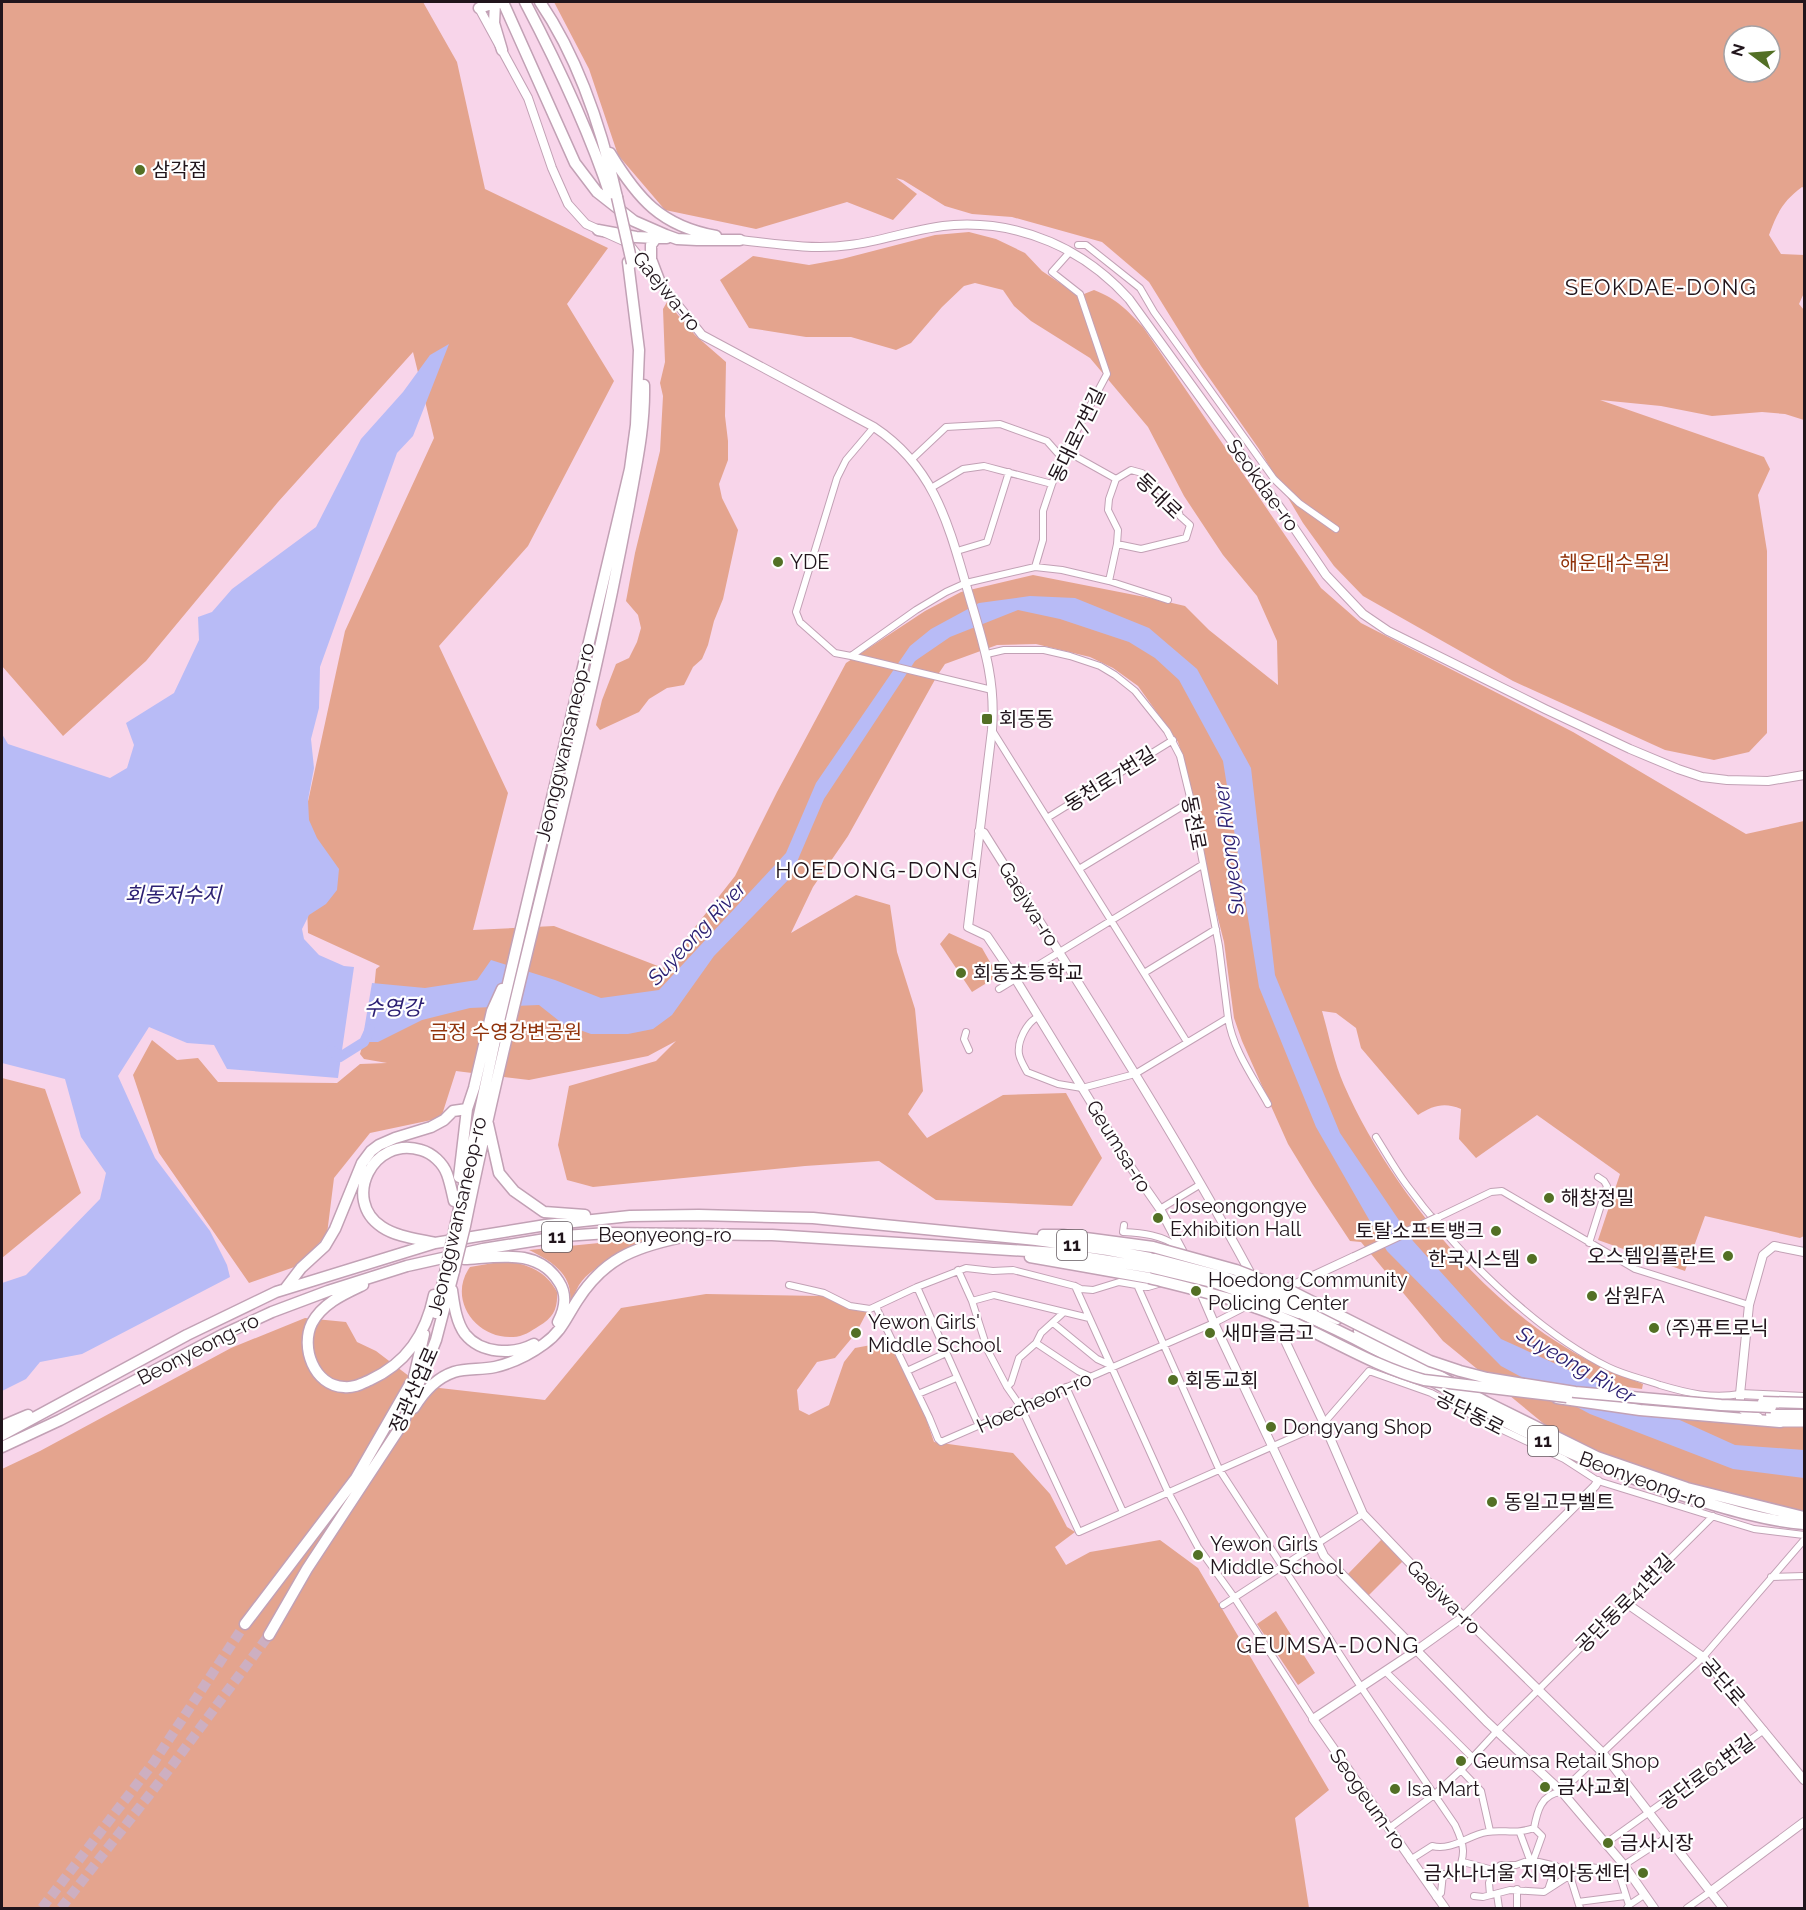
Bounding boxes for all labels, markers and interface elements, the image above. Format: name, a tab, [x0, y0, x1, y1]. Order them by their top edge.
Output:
north arrow	[1722, 24, 1782, 84]
text: N	[1727, 42, 1749, 58]
place label: 삼각점	[152, 158, 207, 182]
marker: 삼각점	[133, 163, 147, 177]
street label: Gaejwa-ro	[628, 246, 706, 336]
district label: SEOKDAE-DONG	[1565, 274, 1757, 300]
street label: 동대로7번길	[1044, 384, 1110, 486]
street label: Seokdae-ro	[1222, 434, 1304, 536]
street label: 동대로	[1131, 468, 1187, 524]
place label: YDE	[790, 550, 830, 574]
park label: 해운대수목원	[1560, 551, 1670, 575]
marker: YDE	[771, 555, 785, 569]
street label: Jeonggwansaneop-ro	[530, 640, 600, 844]
place label: 회동동	[999, 707, 1054, 731]
marker: 회동동	[980, 712, 994, 726]
street label: 동천로7번길	[1060, 742, 1160, 816]
water label: Suyeong River	[1208, 781, 1249, 918]
street label: 동천로	[1177, 794, 1211, 852]
district label: HOEDONG-DONG	[775, 857, 979, 883]
street label: Gaejwa-ro	[994, 857, 1065, 951]
water label: Suyeong River	[641, 875, 752, 991]
water label: 회동저수지	[125, 882, 223, 907]
place label: 회동초등학교	[973, 961, 1083, 985]
marker: 회동초등학교	[954, 966, 968, 980]
water label: 수영강	[364, 995, 425, 1020]
park label: 금정 수영강변공원	[430, 1020, 582, 1044]
street label: Geumsa-ro	[1081, 1096, 1157, 1197]
street label: Jeonggwansaneop-ro	[422, 1114, 492, 1318]
place label: 해창정밀	[1561, 1186, 1635, 1210]
marker: 해창정밀	[1542, 1191, 1556, 1205]
place label: Joseongongye Exhibition Hall	[1170, 1194, 1307, 1241]
marker: Joseongongye Exhibition Hall	[1151, 1211, 1165, 1225]
place label: 토탈소프트뱅크	[1355, 1219, 1484, 1243]
road number: 11	[542, 1222, 572, 1252]
street label: Beonyeong-ro	[598, 1223, 732, 1247]
marker: 토탈소프트뱅크	[1489, 1224, 1503, 1238]
road number: 11	[1057, 1230, 1087, 1260]
place label: 오스템임플란트	[1587, 1244, 1716, 1268]
place label: 한국시스템	[1428, 1247, 1520, 1271]
marker: 오스템임플란트	[1721, 1249, 1735, 1263]
marker: 한국시스템	[1525, 1252, 1539, 1266]
place label: Hoedong Community Policing Center	[1208, 1268, 1408, 1315]
marker: Hoedong Community Policing Center	[1189, 1284, 1203, 1298]
place label: 삼원FA	[1604, 1284, 1665, 1308]
marker: 삼원FA	[1585, 1289, 1599, 1303]
street label: Beonyeong-ro	[133, 1308, 263, 1390]
place label: Yewon Girls' Middle School	[868, 1310, 1002, 1357]
place label: (주)퓨트로닉	[1666, 1316, 1769, 1340]
water label: Suyeong River	[1512, 1320, 1641, 1409]
place label: 새마을금고	[1222, 1321, 1314, 1345]
marker: (주)퓨트로닉	[1647, 1321, 1661, 1335]
marker: Yewon Girls' Middle School	[849, 1326, 863, 1340]
marker: 새마을금고	[1203, 1326, 1217, 1340]
street label: 정관산업로	[384, 1343, 444, 1437]
street label: Hoecheon-ro	[973, 1366, 1095, 1438]
place label: 회동교회	[1185, 1368, 1259, 1392]
marker: 회동교회	[1166, 1373, 1180, 1387]
street label: 공단동로	[1432, 1386, 1508, 1440]
place label: Dongyang Shop	[1283, 1415, 1432, 1439]
marker: Dongyang Shop	[1264, 1420, 1278, 1434]
road number: 11	[1528, 1426, 1558, 1456]
street label: Beonyeong-ro	[1576, 1446, 1710, 1514]
place label: 동일고무벨트	[1504, 1490, 1614, 1514]
marker: 동일고무벨트	[1485, 1495, 1499, 1509]
place label: Yewon Girls Middle School	[1210, 1532, 1344, 1579]
marker: Yewon Girls Middle School	[1191, 1548, 1205, 1562]
street label: 공단동로41번길	[1571, 1549, 1679, 1657]
street label: Gaejwa-ro	[1402, 1555, 1486, 1639]
district label: GEUMSA-DONG	[1236, 1632, 1420, 1658]
street label: 공단로	[1696, 1653, 1750, 1711]
street label: 공단로61번길	[1654, 1729, 1760, 1815]
street label: Seogeum-ro	[1325, 1744, 1411, 1854]
place label: Geumsa Retail Shop	[1473, 1749, 1659, 1773]
marker: Geumsa Retail Shop	[1454, 1754, 1468, 1768]
place label: 금사교회	[1557, 1775, 1631, 1799]
place label: Isa Mart	[1407, 1777, 1480, 1801]
marker: 금사교회	[1538, 1780, 1552, 1794]
marker: Isa Mart	[1388, 1782, 1402, 1796]
place label: 금사시장	[1620, 1831, 1694, 1855]
marker: 금사시장	[1601, 1836, 1615, 1850]
place label: 금사나너울 지역아동센터	[1424, 1861, 1631, 1885]
marker: 금사나너울 지역아동센터	[1636, 1866, 1650, 1880]

